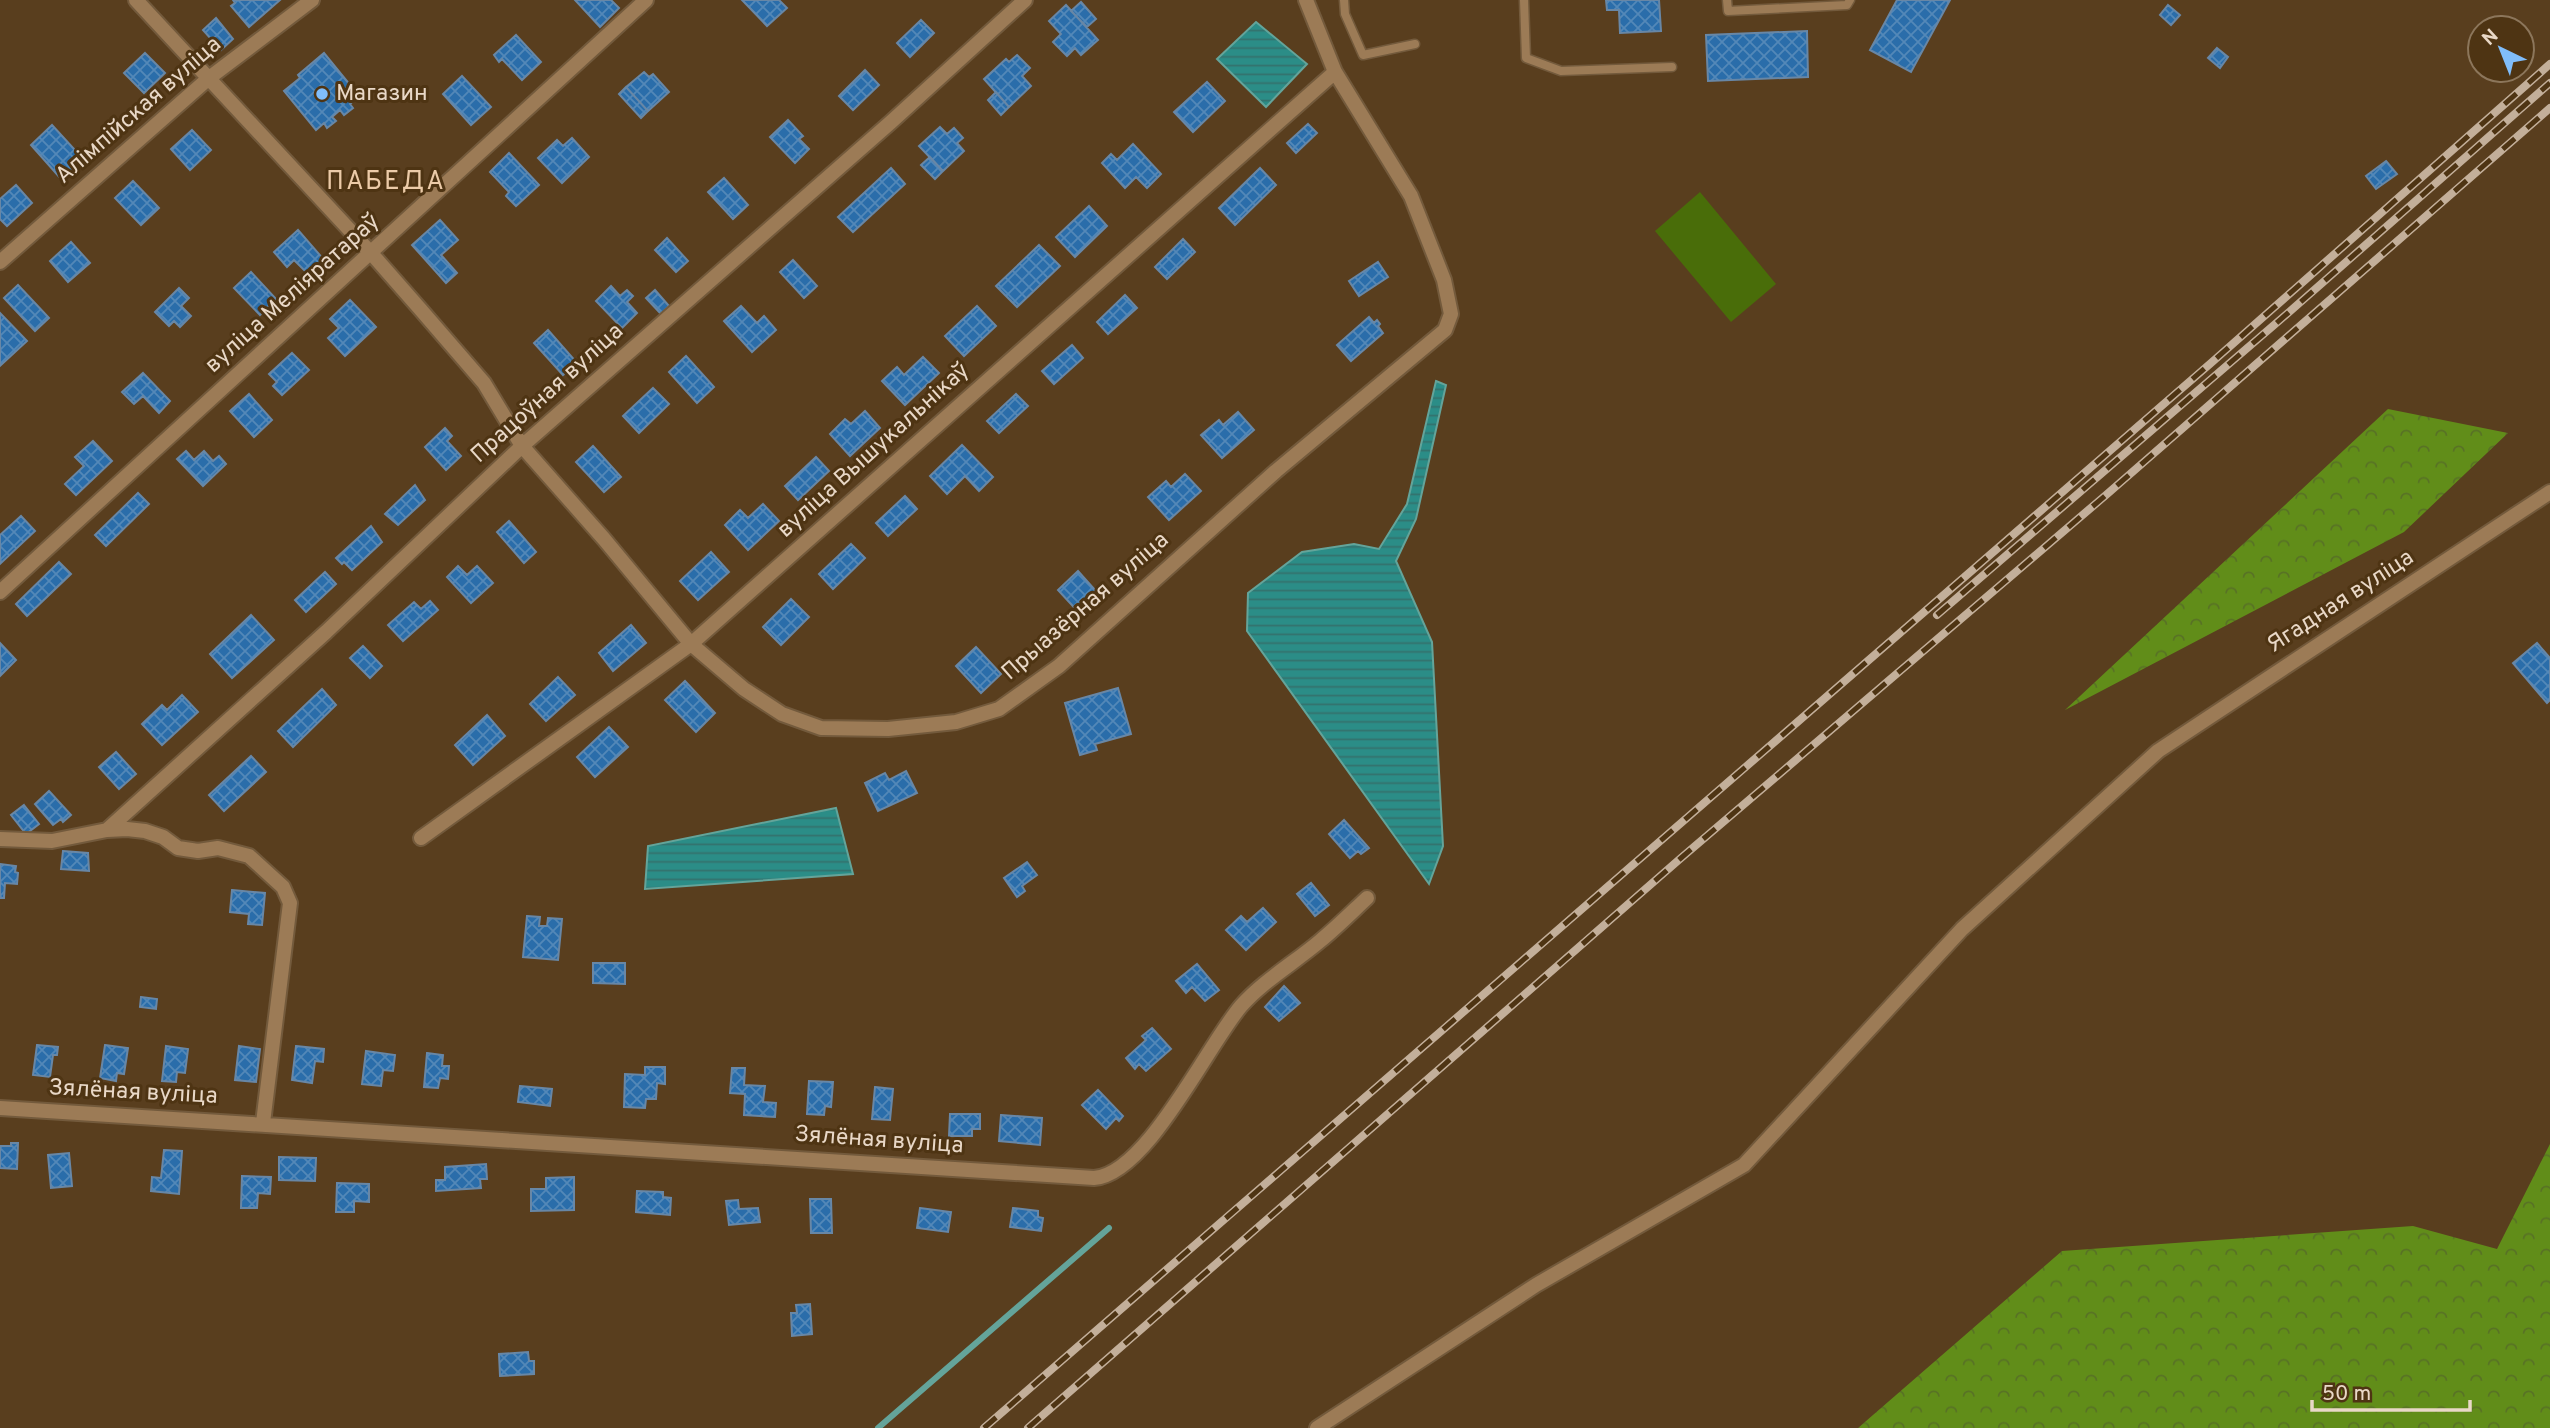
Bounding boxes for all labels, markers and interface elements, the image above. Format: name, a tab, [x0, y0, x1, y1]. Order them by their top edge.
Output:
north arrow	[2466, 14, 2536, 84]
text: N	[2478, 25, 2504, 51]
street label: Алімпійская вуліца	[50, 31, 228, 191]
place label: Магазин	[336, 80, 428, 109]
marker: Магазин	[314, 86, 330, 102]
district label: ПАБЕДА	[326, 166, 446, 199]
street label: вуліца Меліяратараў	[200, 208, 386, 380]
street label: Працоўная вуліца	[466, 318, 630, 470]
street label: вуліца Вышукальнікаў	[772, 357, 976, 545]
street label: Прыазёрная вуліца	[996, 526, 1176, 688]
street label: Ягадная вуліца	[2262, 544, 2420, 660]
street label: Зялёная вуліца	[48, 1074, 218, 1112]
street label: Зялёная вуліца	[794, 1121, 964, 1161]
scale bar	[2312, 1368, 2470, 1412]
text: 50 m	[2322, 1381, 2371, 1408]

